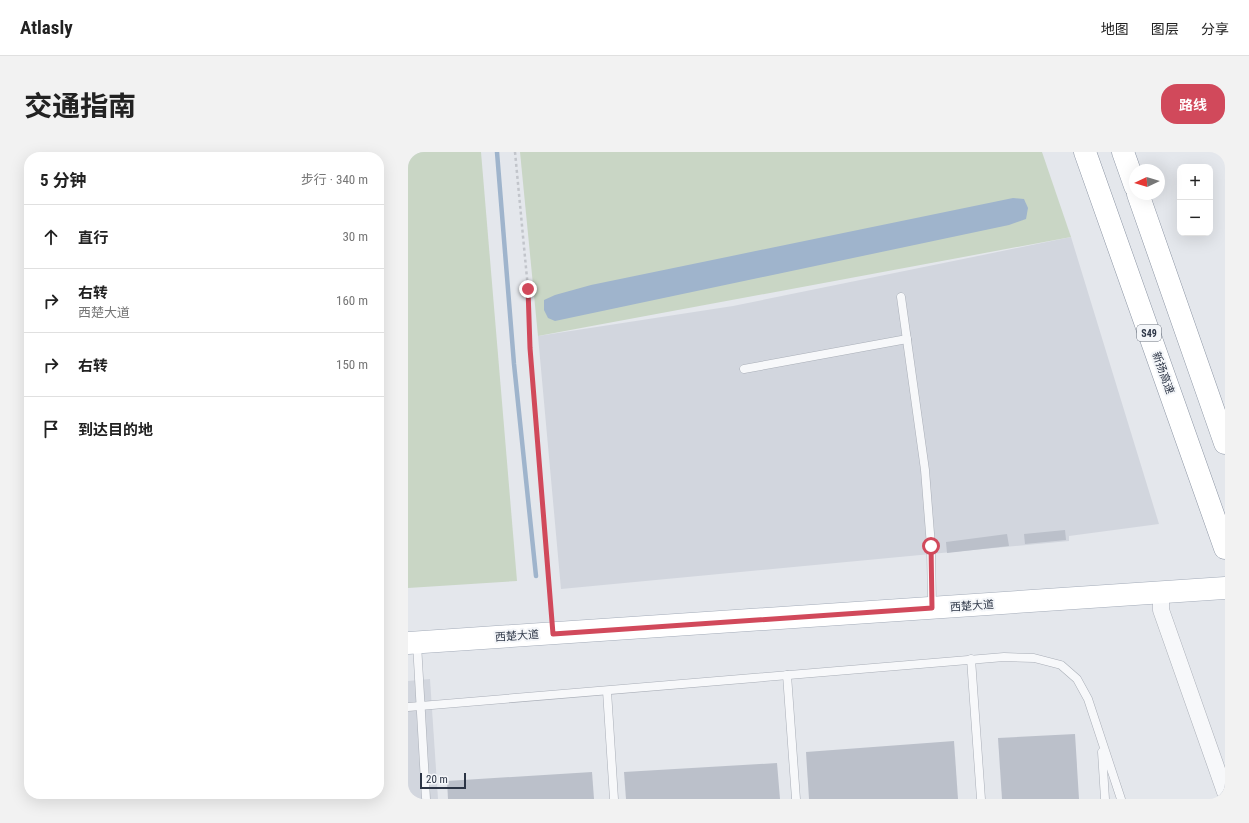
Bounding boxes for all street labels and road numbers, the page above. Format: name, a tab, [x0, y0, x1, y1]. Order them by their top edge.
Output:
road number: S49	[1137, 325, 1161, 341]
street label: 新扬高速	[1149, 350, 1177, 396]
street label: 西楚大道	[950, 598, 994, 614]
street label: 西楚大道	[495, 628, 539, 644]

